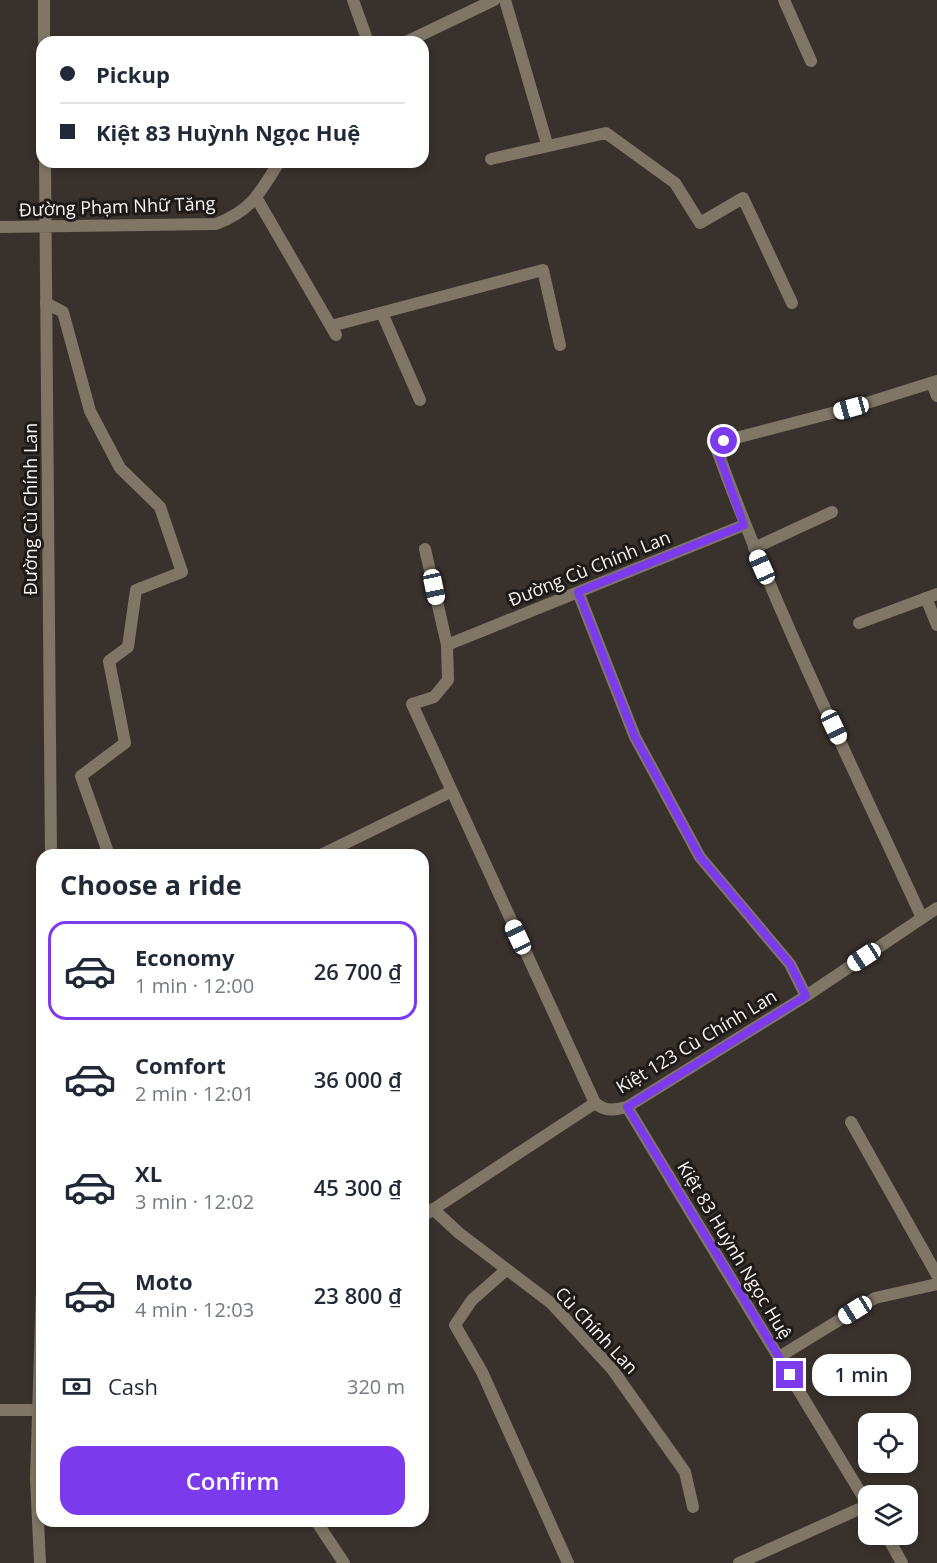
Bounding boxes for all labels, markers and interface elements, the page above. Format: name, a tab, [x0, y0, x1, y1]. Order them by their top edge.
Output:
text: Pickup	[96, 59, 170, 89]
text: Kiệt 83 Huỳnh Ngọc Huệ	[96, 117, 360, 147]
street label: Đường Phạm Nhữ Tăng	[18, 191, 216, 221]
car	[831, 395, 871, 421]
street label: Đường Cù Chính Lan	[18, 423, 42, 595]
route start	[710, 427, 737, 454]
street label: Đường Cù Chính Lan	[504, 525, 674, 611]
car	[746, 547, 778, 587]
car	[421, 568, 447, 606]
car	[818, 707, 850, 747]
text: Choose a ride	[60, 866, 242, 903]
car	[502, 917, 534, 957]
car	[844, 940, 884, 974]
text: Economy	[135, 942, 234, 972]
icon: car	[63, 944, 117, 998]
text: 26 700 ₫	[314, 956, 402, 986]
text: 1 min · 12:00	[135, 972, 254, 999]
street label: Kiệt 123 Cù Chính Lan	[611, 983, 781, 1099]
text: Comfort	[135, 1050, 226, 1080]
icon: car	[63, 1052, 117, 1106]
text: 36 000 ₫	[314, 1064, 402, 1094]
text: 2 min · 12:01	[135, 1080, 254, 1107]
street label: Kiệt 83 Huỳnh Ngọc Huệ	[672, 1156, 798, 1344]
text: XL	[135, 1158, 162, 1188]
icon: car	[63, 1160, 117, 1214]
text: 45 300 ₫	[314, 1172, 402, 1202]
text: 3 min · 12:02	[135, 1188, 254, 1215]
text: Moto	[135, 1266, 193, 1296]
icon: car	[63, 1268, 117, 1322]
text: 23 800 ₫	[314, 1280, 402, 1310]
street label: Cù Chính Lan	[550, 1281, 644, 1379]
car	[835, 1293, 875, 1327]
text: 4 min · 12:03	[135, 1296, 254, 1323]
callout: 1 min	[811, 1354, 910, 1396]
route end	[776, 1361, 803, 1388]
text: 1 min	[835, 1361, 889, 1388]
icon: cash	[60, 1370, 93, 1403]
text: Cash	[108, 1371, 158, 1401]
text: 320 m	[347, 1373, 405, 1400]
map controls	[858, 1413, 918, 1545]
button: locate	[858, 1413, 918, 1473]
button: Confirm	[60, 1446, 405, 1515]
button: layers	[858, 1485, 918, 1545]

